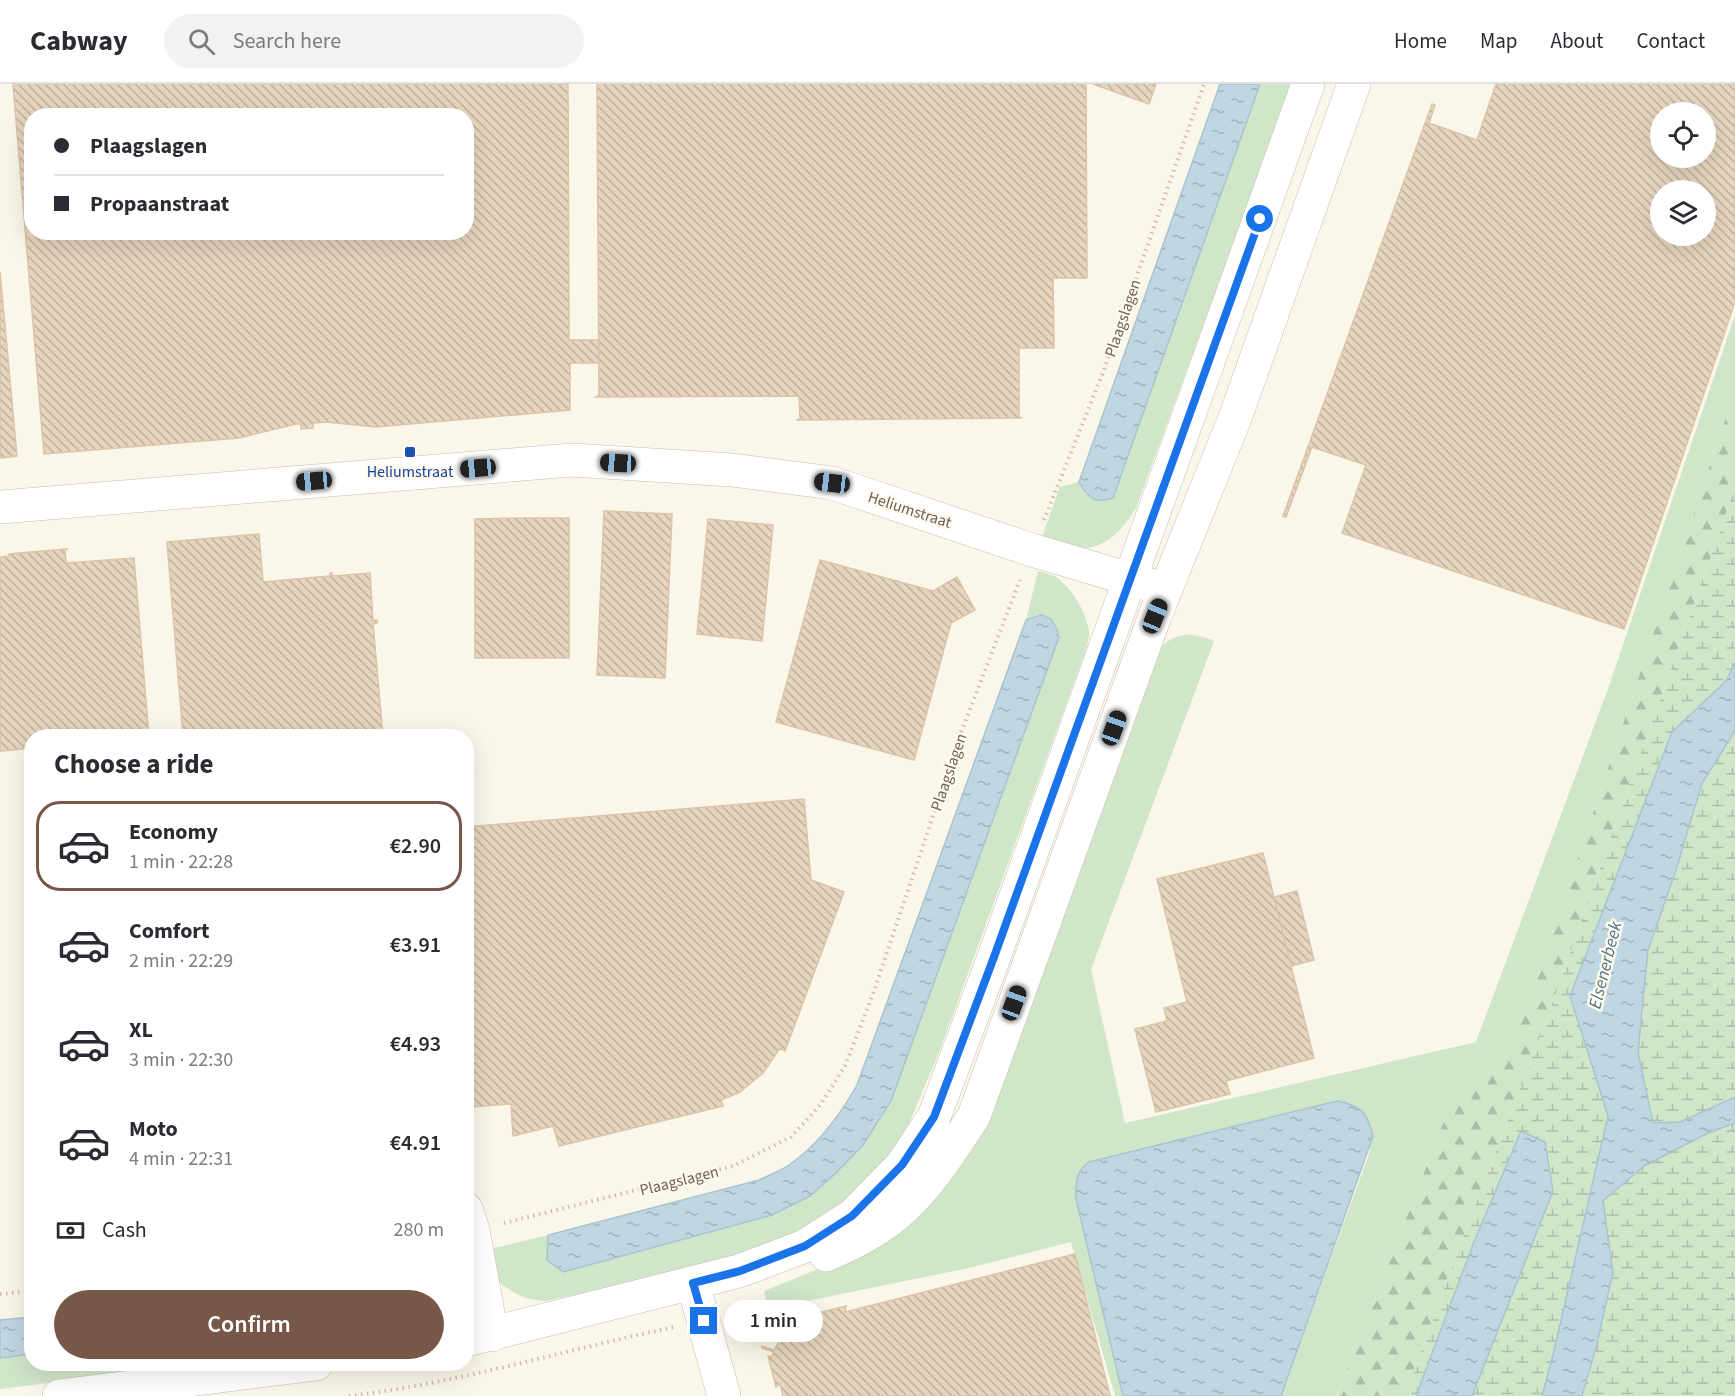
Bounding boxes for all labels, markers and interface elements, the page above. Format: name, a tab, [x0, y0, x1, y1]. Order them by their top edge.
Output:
search box	[164, 14, 584, 68]
text: Cabway	[30, 21, 128, 61]
icon: search	[185, 25, 218, 58]
text: Search here	[233, 25, 341, 57]
text: Home	[1394, 26, 1447, 56]
text: Map	[1480, 26, 1518, 56]
text: About	[1551, 26, 1603, 56]
text: Contact	[1636, 26, 1705, 56]
map controls	[1650, 102, 1716, 246]
button: locate	[1650, 102, 1716, 168]
text: Plaagslagen	[90, 130, 207, 162]
button: layers	[1650, 180, 1716, 246]
text: Propaanstraat	[90, 188, 229, 220]
route start	[1246, 205, 1273, 232]
street label: Plaagslagen	[1099, 277, 1146, 360]
marker: Heliumstraat	[403, 445, 417, 459]
car	[600, 453, 636, 473]
car	[459, 457, 497, 479]
place label: Heliumstraat	[367, 461, 454, 483]
car	[295, 470, 333, 492]
car	[813, 472, 851, 494]
street label: Heliumstraat	[865, 486, 955, 534]
car	[1140, 596, 1170, 636]
car	[1099, 708, 1129, 748]
street label: Plaagslagen	[925, 731, 972, 814]
text: Choose a ride	[54, 745, 214, 784]
text: Economy	[129, 816, 218, 848]
icon: car	[57, 819, 111, 873]
text: €2.90	[390, 830, 441, 862]
text: 1 min · 22:28	[129, 848, 233, 876]
text: Comfort	[129, 915, 210, 947]
icon: car	[57, 918, 111, 972]
water label: Elsenerbeek	[1583, 918, 1628, 1011]
text: €3.91	[390, 929, 441, 961]
text: 2 min · 22:29	[129, 947, 233, 975]
car	[999, 983, 1029, 1023]
text: XL	[129, 1014, 153, 1046]
icon: car	[57, 1017, 111, 1071]
text: €4.93	[390, 1028, 441, 1060]
text: 3 min · 22:30	[129, 1046, 233, 1074]
text: Moto	[129, 1113, 178, 1145]
icon: car	[57, 1116, 111, 1170]
text: €4.91	[390, 1127, 441, 1159]
text: 4 min · 22:31	[129, 1145, 233, 1173]
street label: Plaagslagen	[637, 1161, 721, 1201]
icon: cash	[54, 1214, 87, 1247]
text: Cash	[102, 1214, 147, 1246]
text: 280 m	[394, 1216, 444, 1244]
button: Confirm	[54, 1290, 444, 1359]
callout: 1 min	[725, 1300, 824, 1342]
route end	[690, 1307, 717, 1334]
text: 1 min	[750, 1307, 797, 1335]

